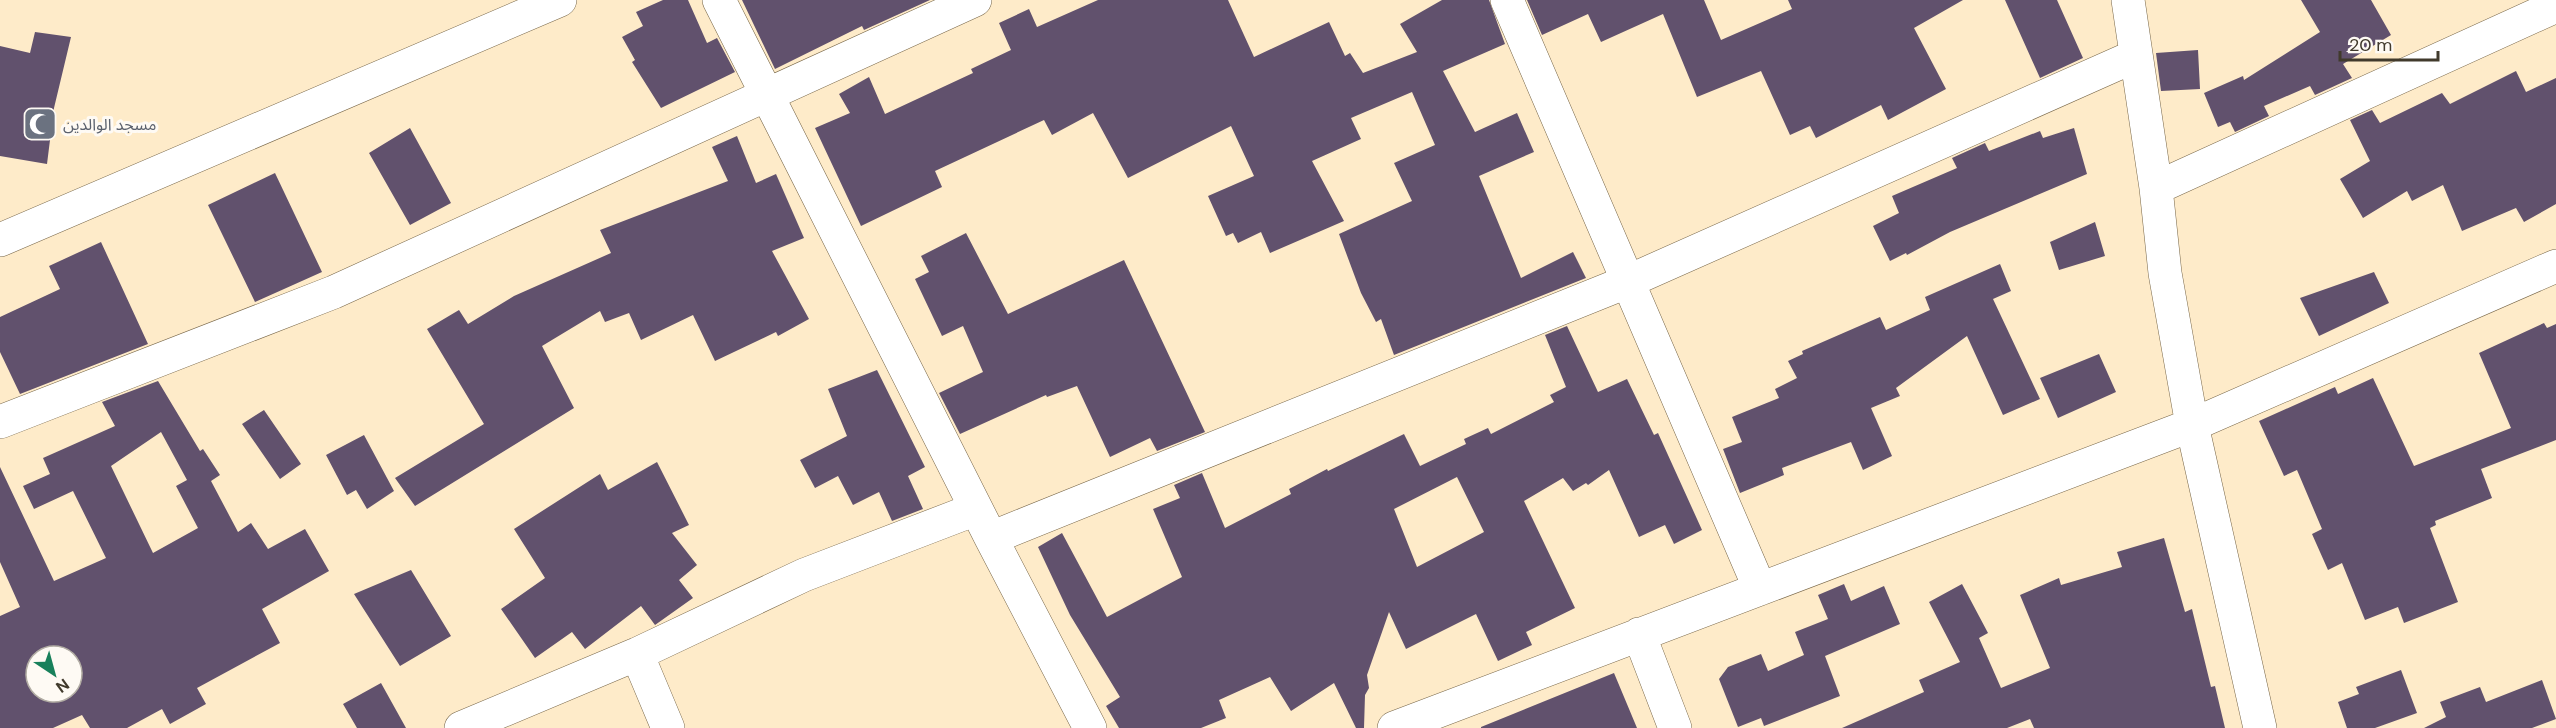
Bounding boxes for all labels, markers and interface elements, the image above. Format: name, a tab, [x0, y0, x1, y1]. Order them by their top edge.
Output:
scale bar	[2340, 24, 2438, 62]
text: 20 m	[2349, 33, 2392, 57]
mosque icon: مسجد الوالدين	[22, 106, 58, 142]
place label: مسجد الوالدين	[63, 114, 156, 135]
north arrow	[24, 644, 84, 704]
text: N	[52, 674, 73, 698]

